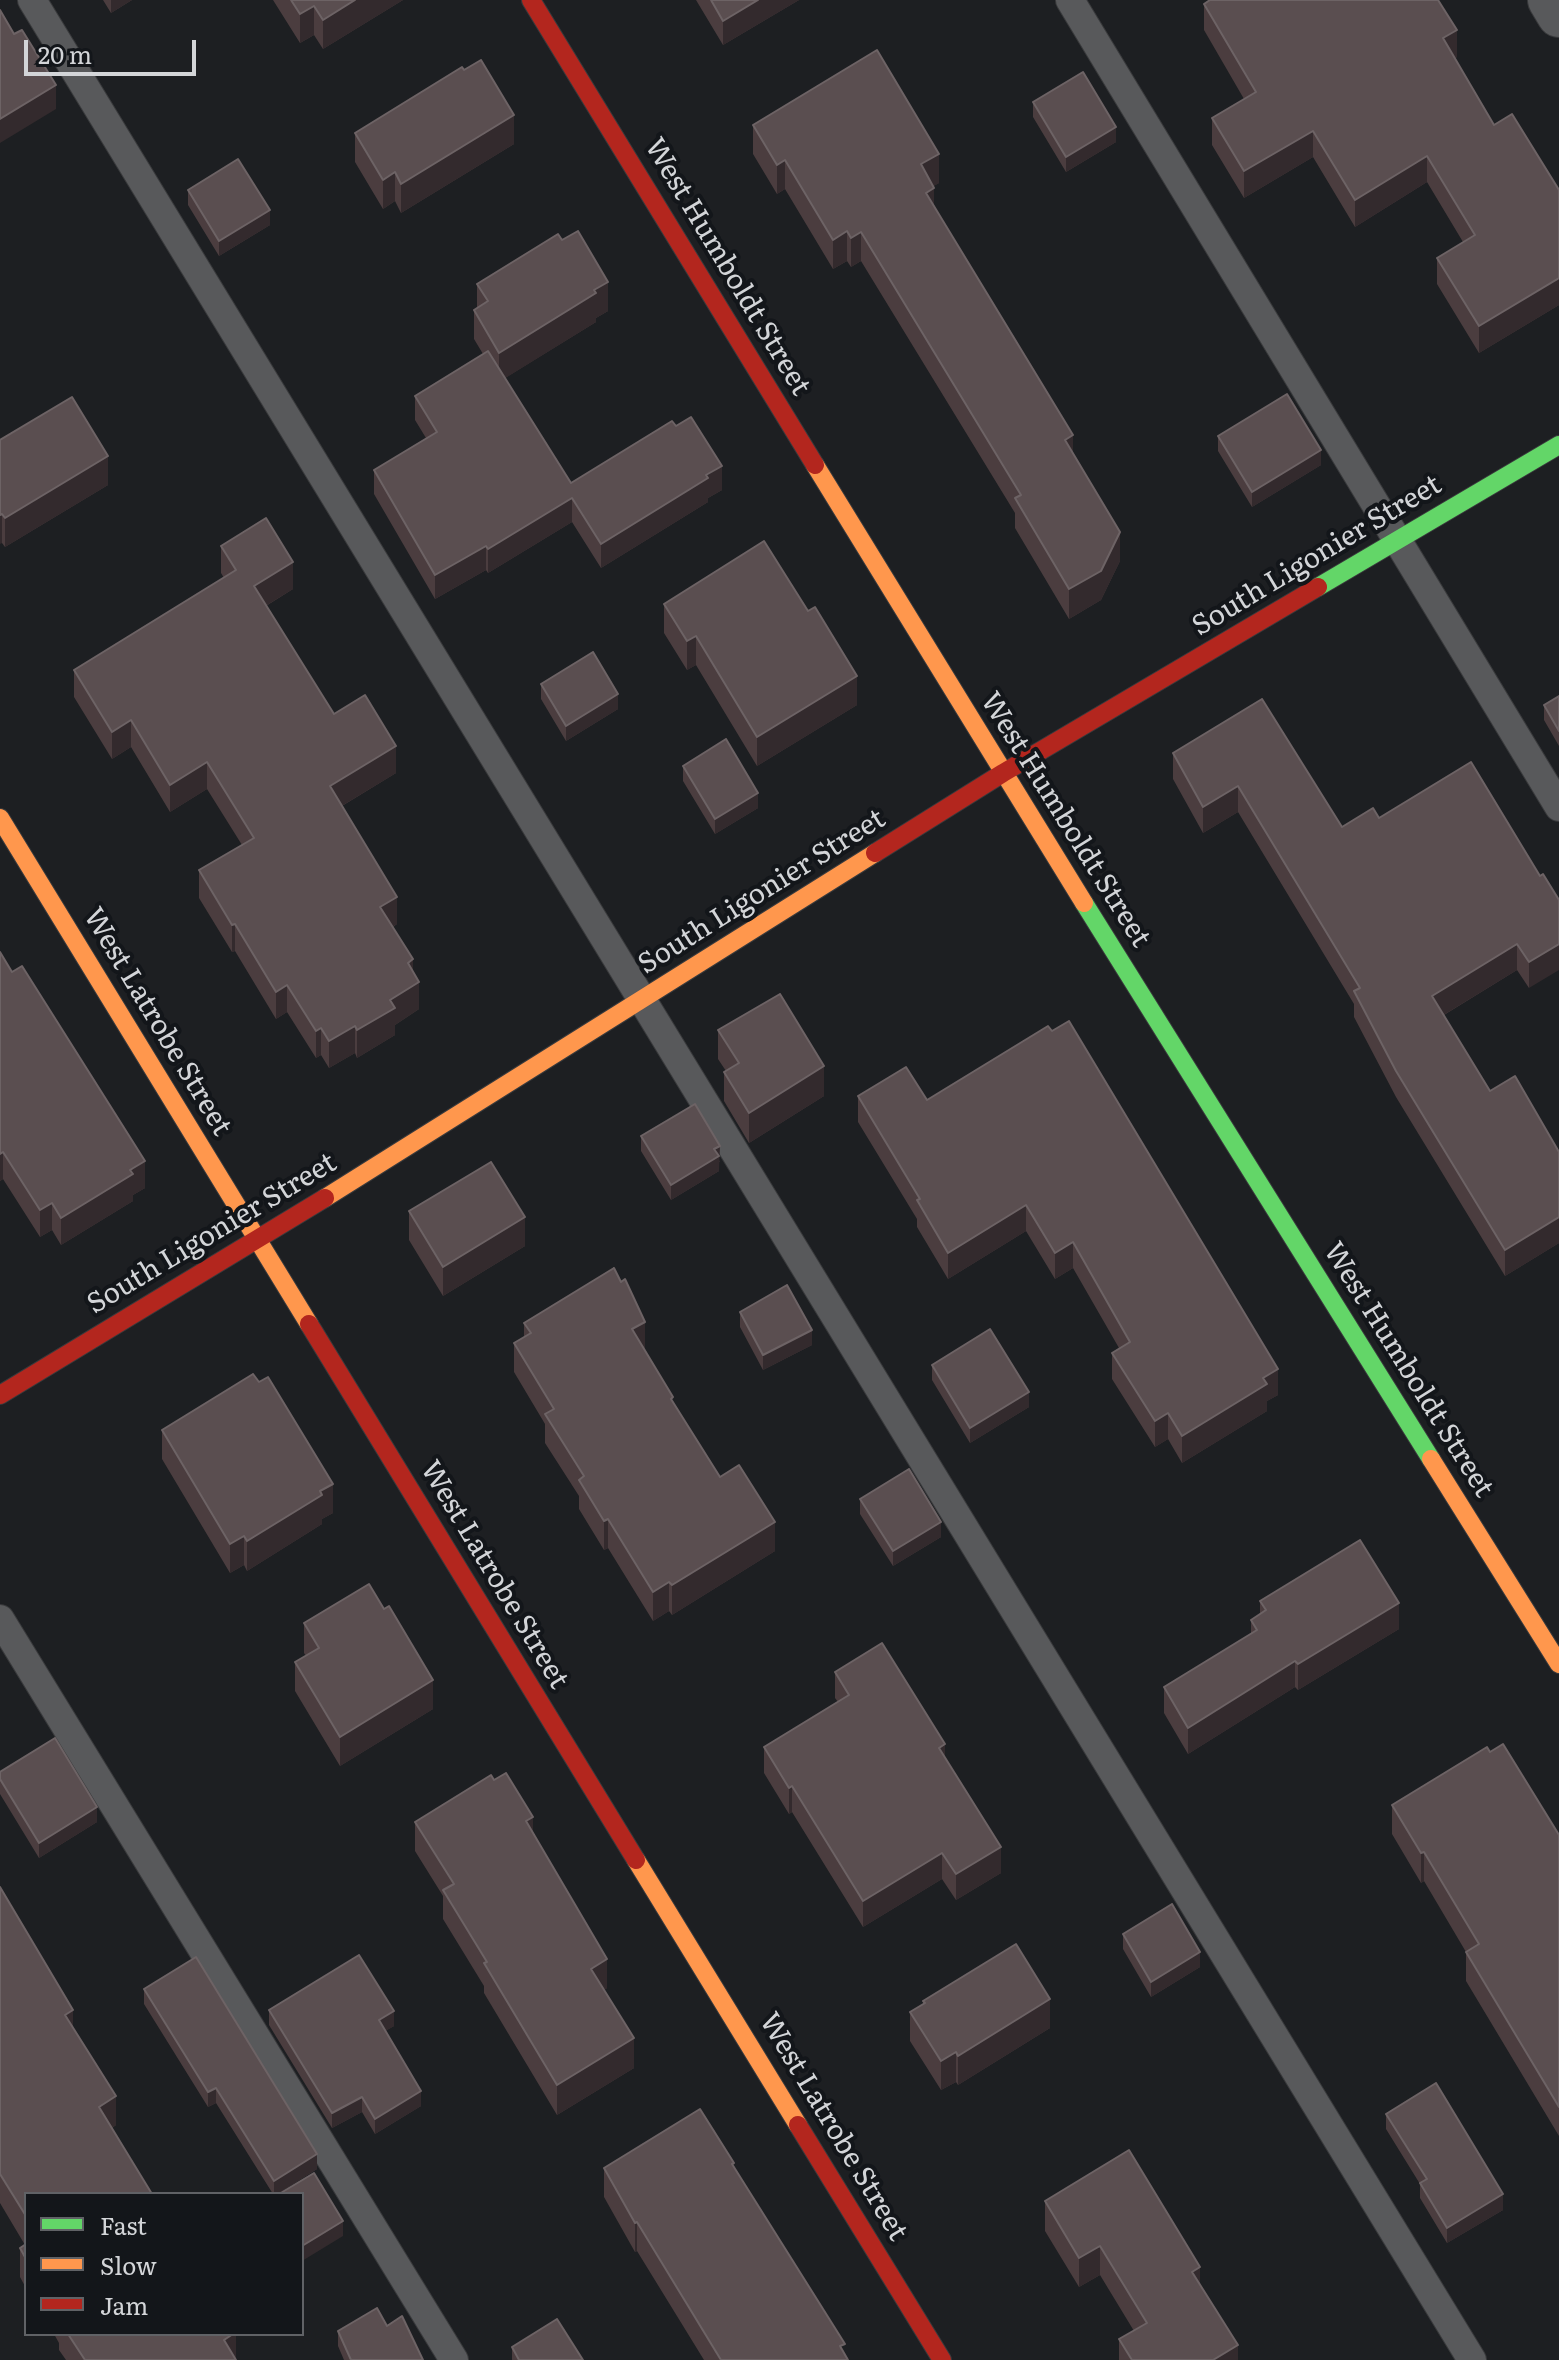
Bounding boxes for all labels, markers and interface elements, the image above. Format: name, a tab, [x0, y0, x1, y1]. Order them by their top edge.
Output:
scale bar	[28, 24, 200, 74]
text: 20 m	[38, 36, 92, 71]
street label: West Humboldt Street	[637, 132, 817, 402]
street label: South Ligonier Street	[1186, 468, 1448, 644]
street label: West Humboldt Street	[973, 686, 1157, 954]
street label: South Ligonier Street	[632, 802, 892, 982]
street label: West Latrobe Street	[76, 902, 238, 1142]
street label: South Ligonier Street	[81, 1146, 343, 1322]
street label: West Humboldt Street	[1316, 1236, 1500, 1504]
street label: West Latrobe Street	[413, 1455, 575, 1695]
street label: West Latrobe Street	[752, 2007, 914, 2247]
legend	[24, 2192, 304, 2336]
text: Fast	[100, 2207, 147, 2242]
text: Slow	[100, 2247, 157, 2282]
text: Jam	[100, 2287, 148, 2322]

